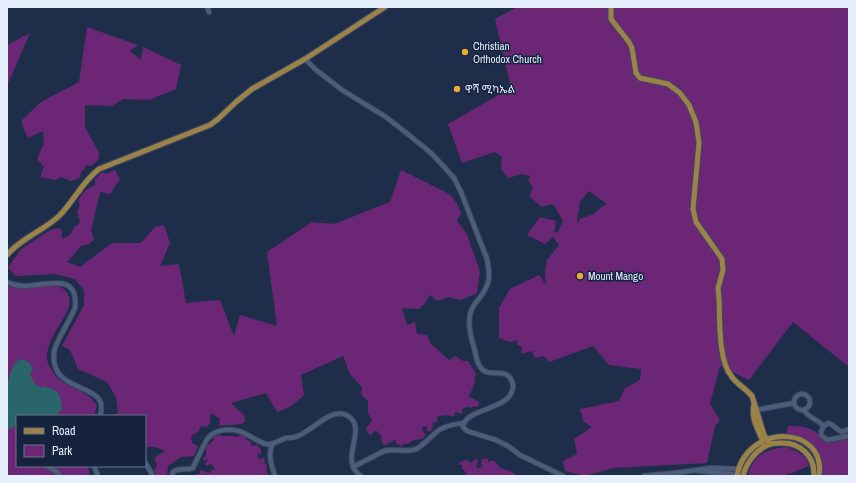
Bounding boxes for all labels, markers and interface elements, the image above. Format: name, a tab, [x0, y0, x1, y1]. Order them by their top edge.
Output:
place label: Christian Orthodox Church	[473, 39, 542, 66]
marker: Christian Orthodox Church	[460, 47, 470, 57]
place label: ዋሻ ሚካኤል	[465, 82, 516, 96]
marker: ዋሻ ሚካኤል	[452, 84, 462, 94]
place label: Mount Mango	[588, 269, 643, 283]
marker: Mount Mango	[575, 271, 585, 281]
legend	[16, 415, 146, 467]
text: Road	[52, 423, 76, 439]
text: Park	[52, 443, 72, 459]

